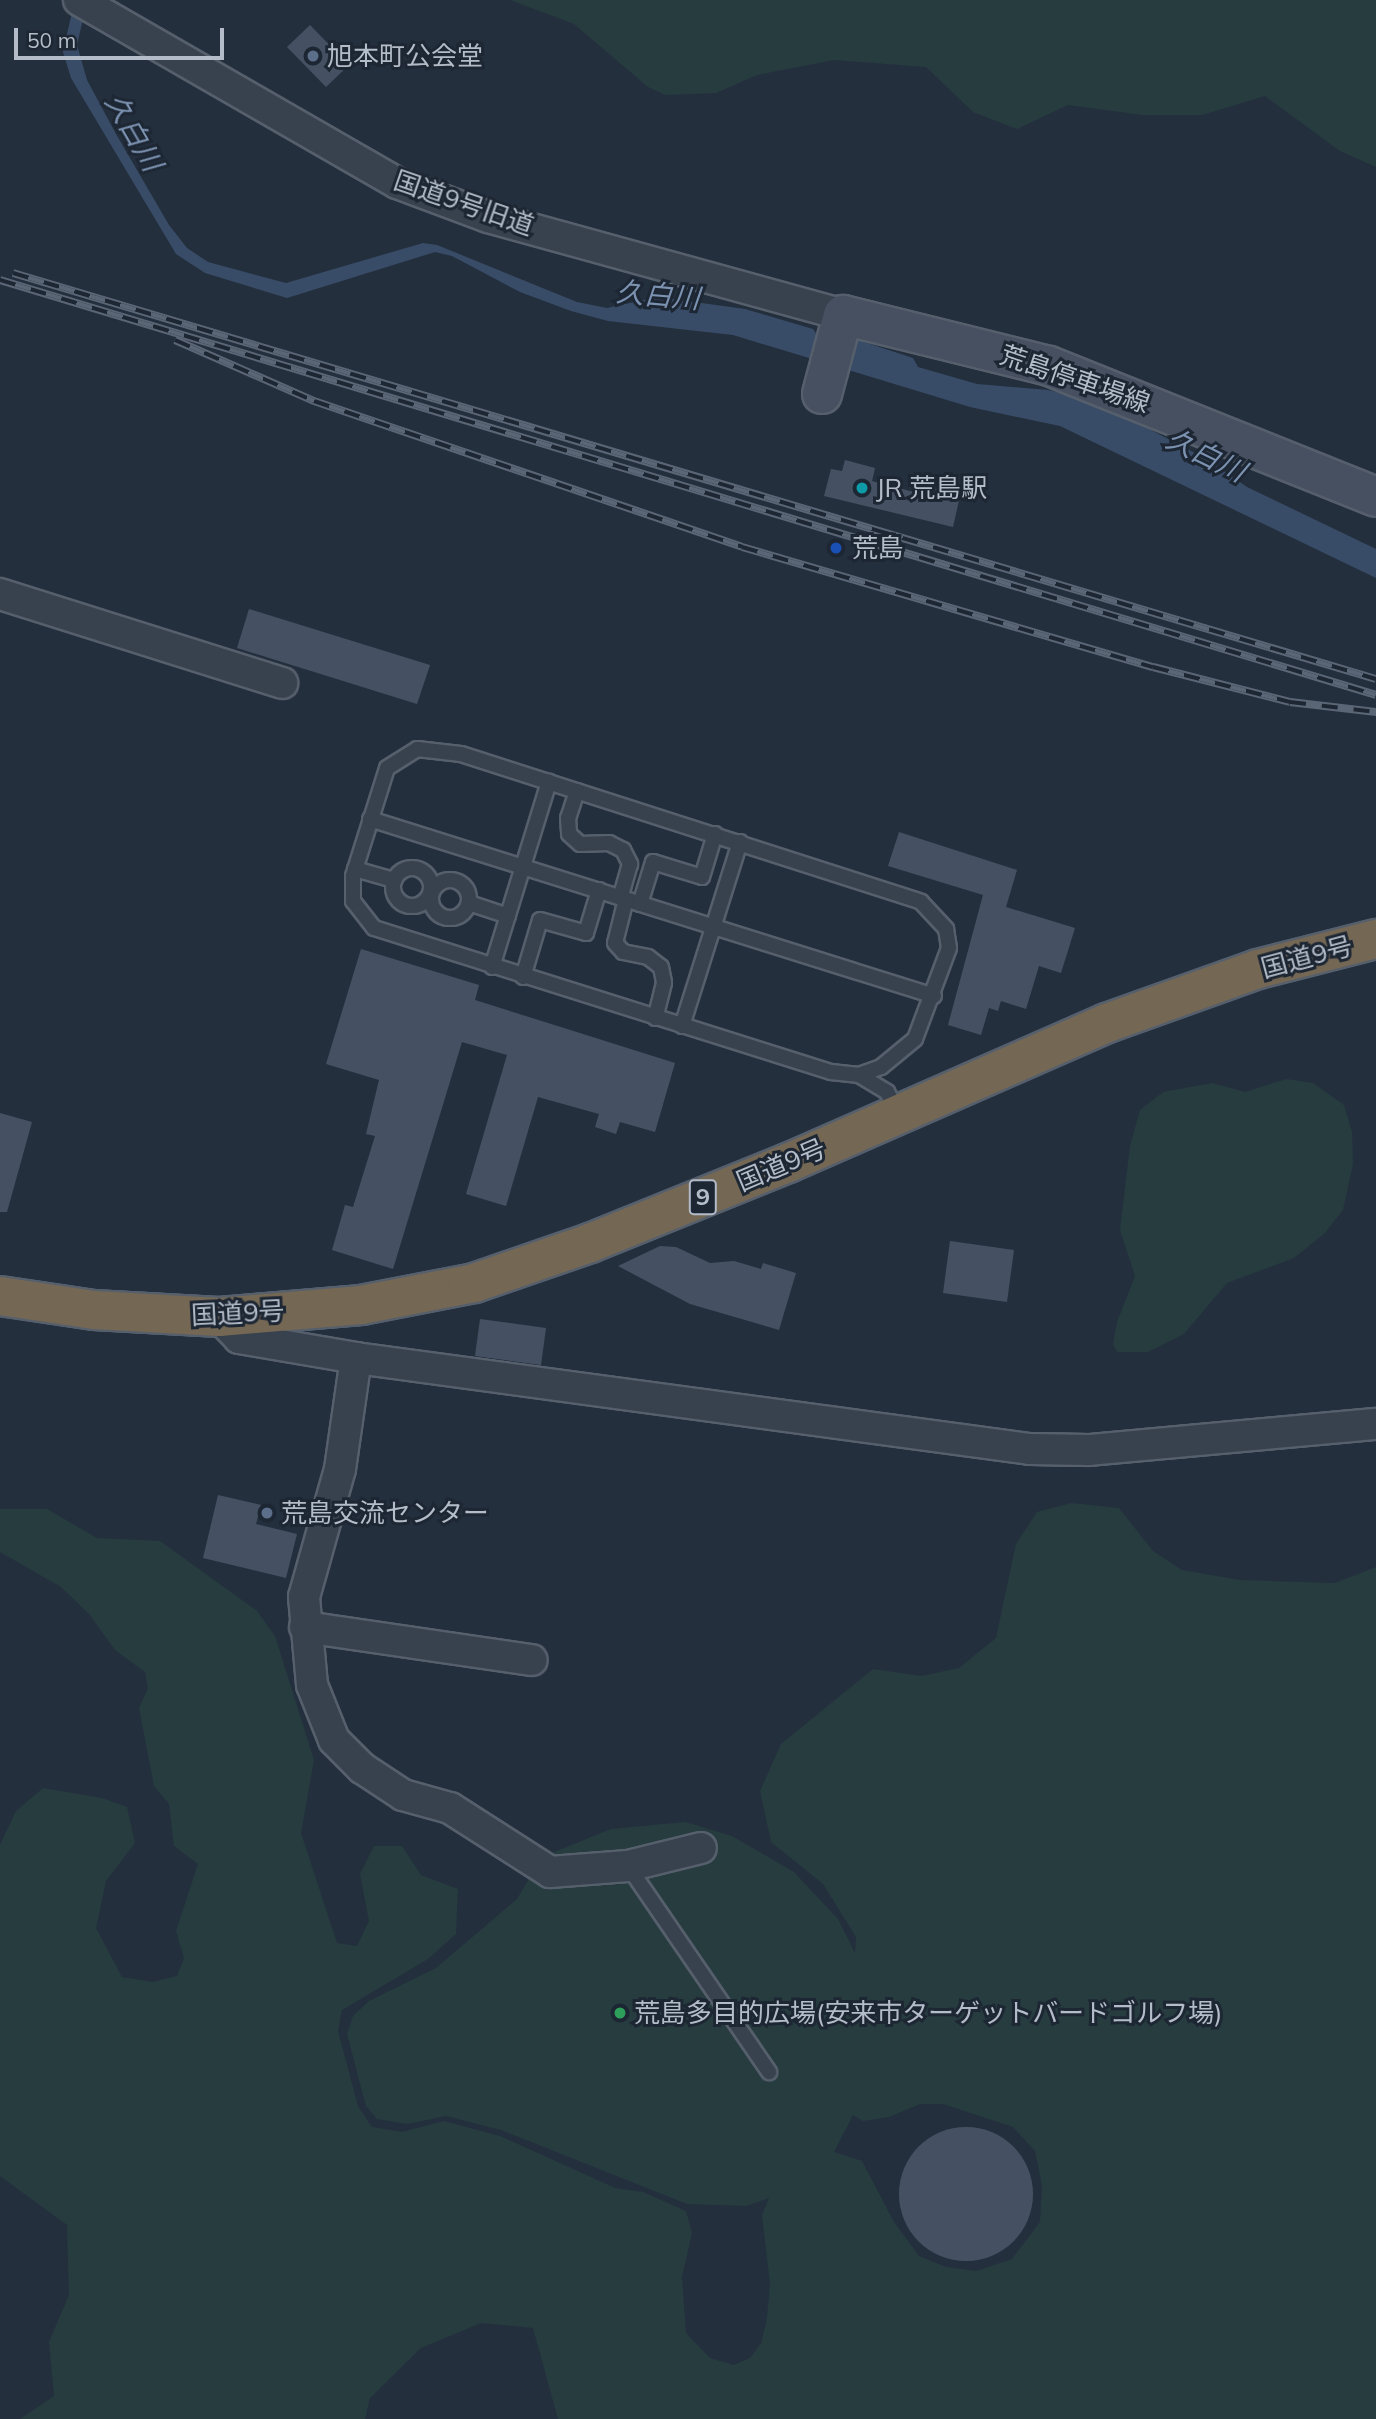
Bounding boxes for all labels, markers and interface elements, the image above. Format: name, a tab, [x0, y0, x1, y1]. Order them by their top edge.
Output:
scale bar	[18, 14, 228, 58]
text: 50 m	[27, 27, 76, 53]
place label: 旭本町公会堂	[327, 40, 483, 72]
marker: 旭本町公会堂	[305, 48, 321, 64]
water label: 久白川	[98, 87, 170, 177]
street label: 国道9号旧道	[390, 165, 538, 241]
water label: 久白川	[615, 275, 701, 315]
street label: 荒島停車場線	[996, 339, 1154, 419]
water label: 久白川	[1161, 421, 1251, 489]
place label: JR 荒島駅	[876, 472, 987, 504]
marker: JR 荒島駅	[854, 480, 870, 496]
place label: 荒島	[852, 532, 904, 564]
marker: 荒島	[826, 538, 846, 558]
street label: 国道9号	[1258, 930, 1356, 984]
street label: 国道9号	[732, 1132, 830, 1198]
road number: 9	[687, 1176, 719, 1218]
street label: 国道9号	[190, 1295, 286, 1331]
place label: 荒島交流センター	[281, 1497, 489, 1529]
marker: 荒島交流センター	[259, 1505, 275, 1521]
place label: 荒島多目的広場(安来市ターゲットバードゴルフ場)	[634, 1997, 1223, 2029]
marker: 荒島多目的広場(安来市ターゲットバードゴルフ場)	[612, 2005, 628, 2021]

